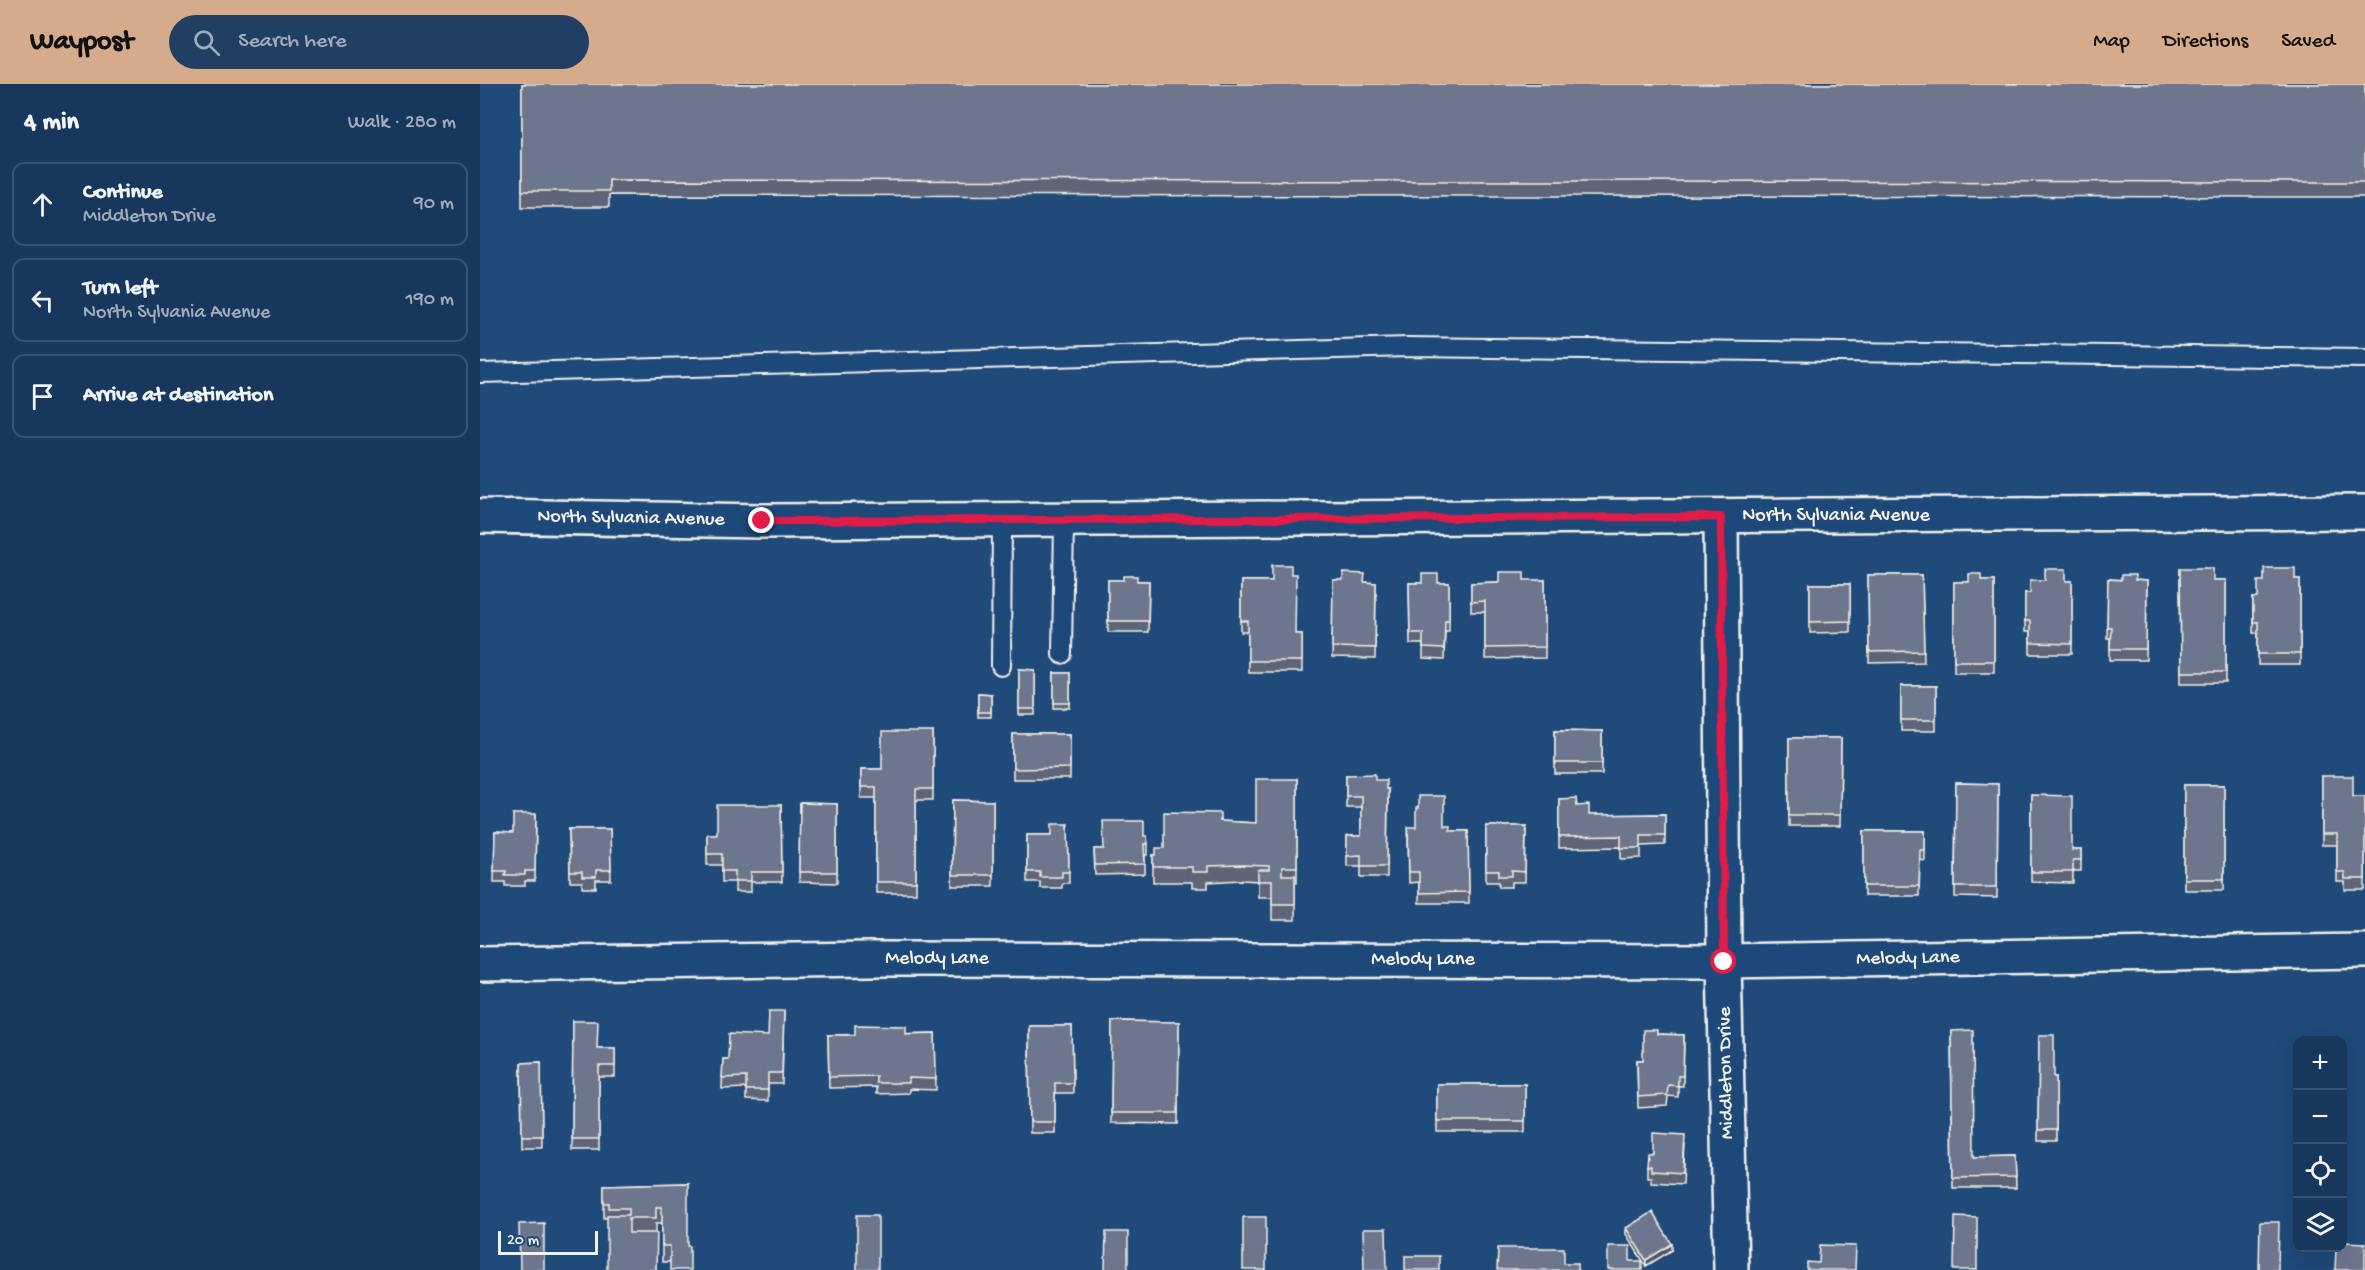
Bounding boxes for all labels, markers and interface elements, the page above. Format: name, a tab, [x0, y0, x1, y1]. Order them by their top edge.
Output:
search box	[169, 15, 589, 69]
text: Waypost	[30, 26, 133, 59]
icon: search	[190, 26, 223, 59]
text: Search here	[238, 29, 347, 55]
text: Map	[2093, 30, 2130, 55]
text: Directions	[2163, 30, 2248, 55]
text: Saved	[2281, 30, 2335, 55]
text: 4 min	[24, 108, 79, 139]
text: Walk · 280 m	[348, 112, 456, 135]
text: Continue	[83, 180, 163, 206]
icon: ahead	[26, 188, 59, 221]
text: 90 m	[414, 193, 454, 216]
text: Middleton Drive	[83, 206, 216, 229]
text: Turn left	[83, 276, 157, 302]
icon: left	[26, 284, 59, 317]
text: 190 m	[406, 289, 454, 312]
text: North Sylvania Avenue	[83, 302, 270, 325]
icon: arrive	[26, 380, 59, 413]
text: Arrive at destination	[83, 383, 273, 409]
street label: North Sylvania Avenue	[1742, 505, 1930, 528]
street label: North Sylvania Avenue	[537, 506, 726, 532]
route end	[748, 507, 774, 533]
street label: Melody Lane	[1856, 947, 1961, 971]
street label: Melody Lane	[885, 948, 989, 971]
route start	[1710, 948, 1736, 974]
street label: Melody Lane	[1371, 949, 1475, 972]
street label: Middleton Drive	[1714, 1006, 1740, 1140]
map controls	[2293, 1036, 2347, 1252]
button: +	[2293, 1036, 2347, 1090]
button: −	[2293, 1090, 2347, 1144]
button: locate	[2293, 1144, 2347, 1198]
button: layers	[2293, 1198, 2347, 1252]
scale bar	[498, 1228, 598, 1256]
text: 20 m	[507, 1232, 539, 1251]

